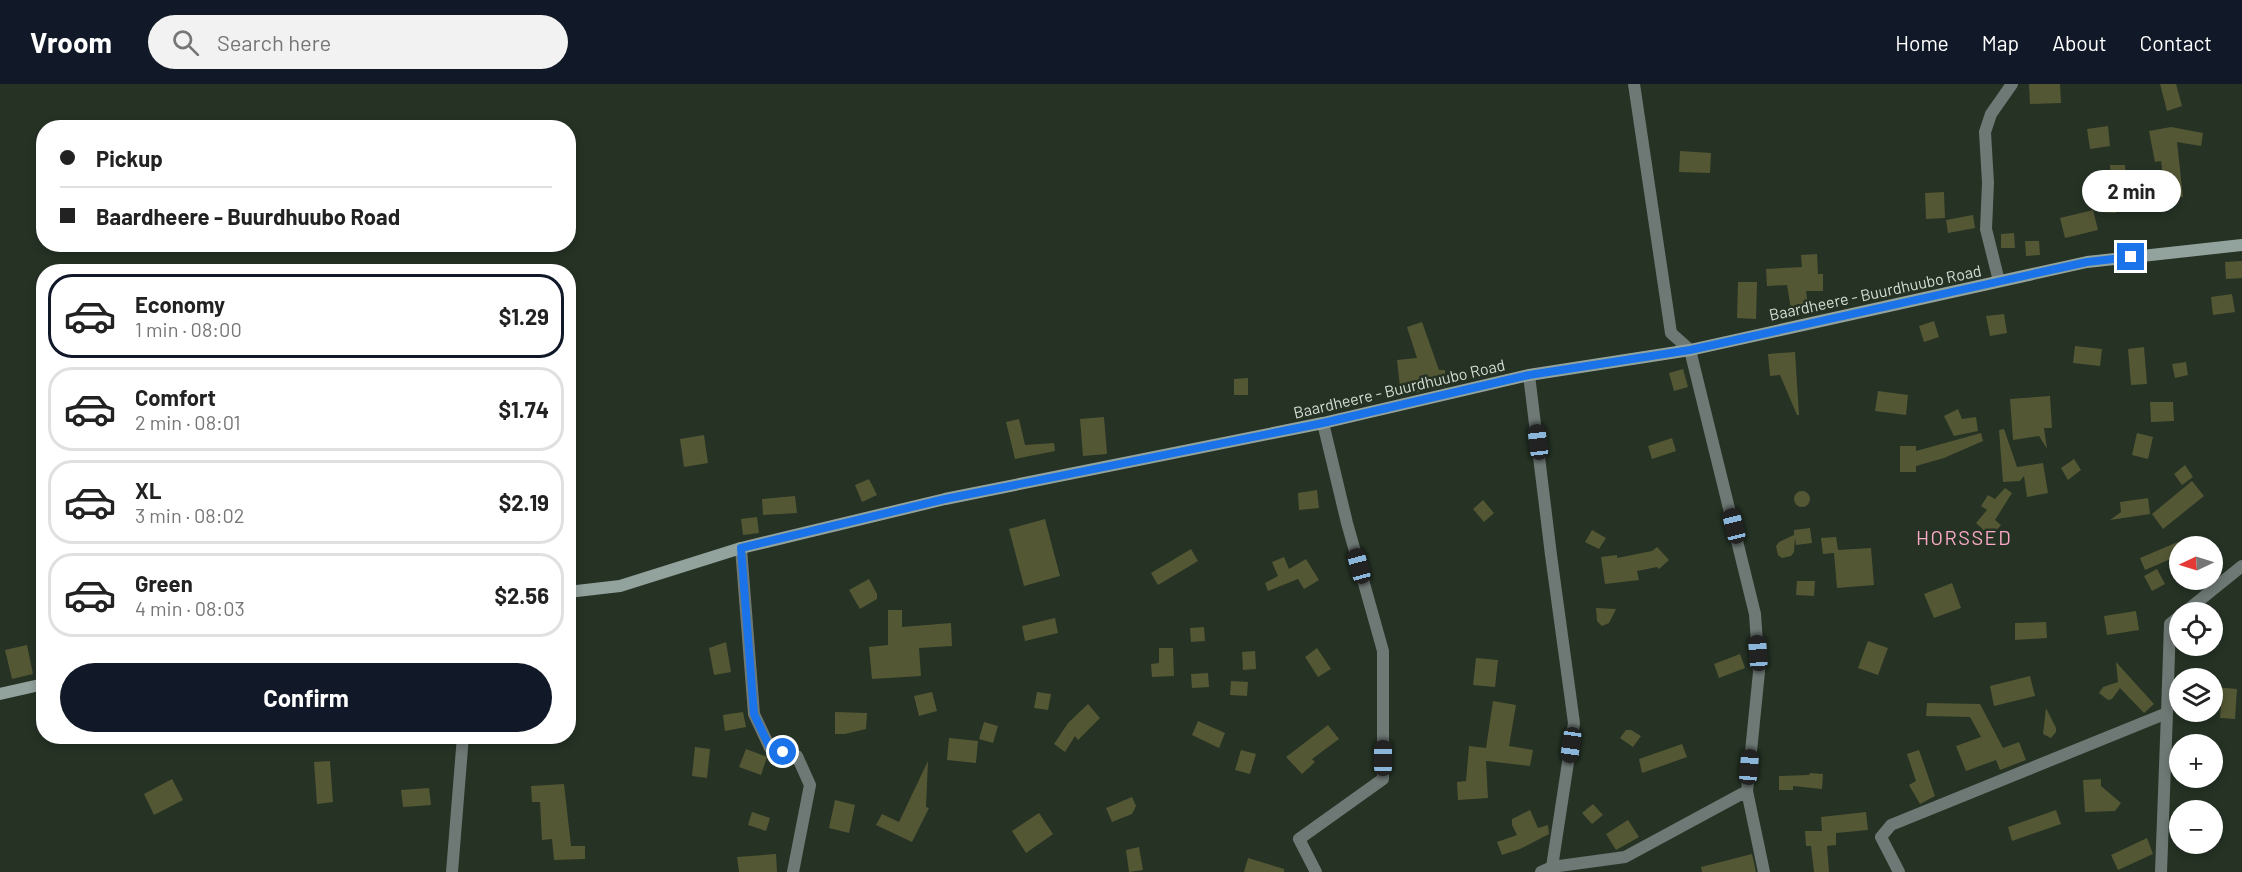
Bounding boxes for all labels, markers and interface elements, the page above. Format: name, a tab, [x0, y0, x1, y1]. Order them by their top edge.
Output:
search box	[148, 15, 568, 69]
text: Vroom	[30, 25, 112, 59]
icon: search	[169, 26, 202, 59]
text: Search here	[217, 29, 331, 55]
text: Home	[1895, 30, 1949, 55]
text: Map	[1982, 30, 2019, 55]
text: About	[2052, 30, 2107, 55]
text: Contact	[2140, 30, 2212, 55]
text: Pickup	[96, 145, 163, 171]
callout: 2 min	[2082, 170, 2180, 212]
text: 2 min	[2108, 179, 2155, 203]
text: Baardheere - Buurdhuubo Road	[96, 203, 400, 229]
route end	[2117, 243, 2144, 270]
street label: Baardheere - Buurdhuubo Road	[1767, 260, 1983, 324]
icon: car	[63, 289, 117, 343]
text: Economy	[135, 291, 225, 317]
text: $1.29	[499, 303, 549, 329]
text: 1 min · 08:00	[135, 317, 242, 341]
street label: Baardheere - Buurdhuubo Road	[1291, 354, 1507, 422]
icon: car	[63, 382, 117, 436]
text: Comfort	[135, 384, 216, 410]
text: $1.74	[498, 396, 549, 422]
text: 2 min · 08:01	[135, 410, 241, 434]
car	[1527, 423, 1549, 461]
icon: car	[63, 475, 117, 529]
text: XL	[135, 477, 161, 503]
text: $2.19	[499, 489, 549, 515]
text: 3 min · 08:02	[135, 503, 244, 527]
car	[1721, 506, 1747, 546]
district label: HORSSED	[1916, 525, 2012, 549]
north arrow	[2169, 536, 2223, 590]
map controls	[2169, 536, 2223, 854]
car	[1346, 546, 1372, 586]
icon: car	[63, 568, 117, 622]
text: Green	[135, 570, 193, 596]
text: $2.56	[494, 582, 549, 608]
text: 4 min · 08:03	[135, 596, 245, 620]
button: locate	[2169, 602, 2223, 656]
car	[1748, 634, 1768, 672]
button: Confirm	[60, 663, 552, 732]
button: layers	[2169, 668, 2223, 722]
car	[1560, 726, 1582, 764]
button: +	[2169, 734, 2223, 788]
route start	[769, 738, 796, 765]
car	[1374, 740, 1392, 776]
car	[1738, 748, 1760, 786]
button: −	[2169, 800, 2223, 854]

